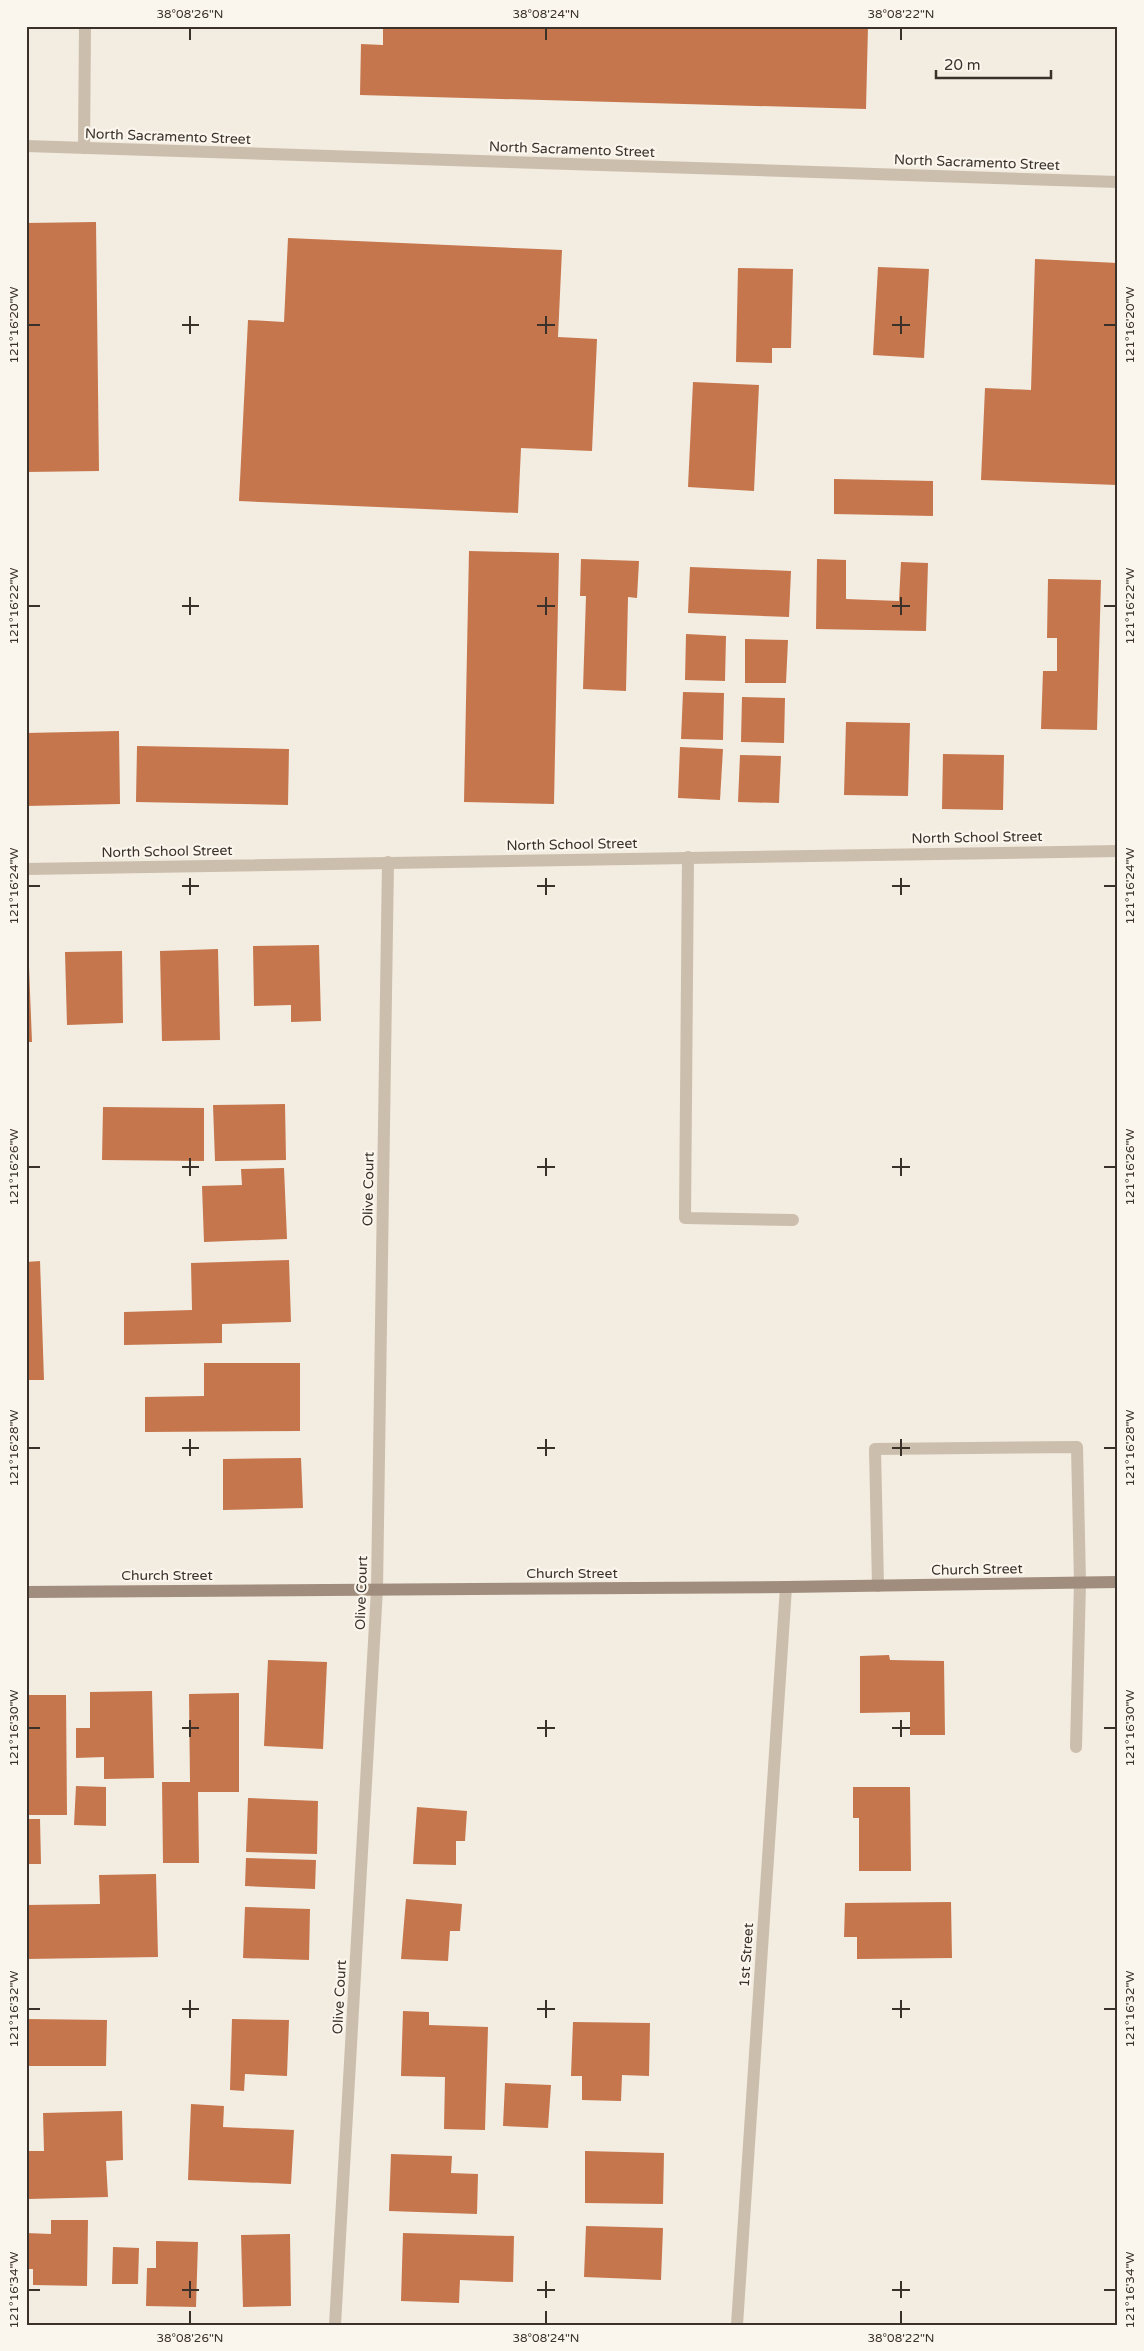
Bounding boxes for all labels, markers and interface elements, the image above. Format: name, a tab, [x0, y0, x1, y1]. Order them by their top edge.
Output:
text: 38°08'26"N	[157, 7, 224, 21]
text: 38°08'24"N	[513, 7, 580, 21]
text: 38°08'22"N	[868, 7, 935, 21]
scale bar	[936, 48, 1052, 80]
text: 20 m	[944, 56, 981, 74]
street label: North Sacramento Street	[85, 125, 252, 148]
street label: North Sacramento Street	[489, 138, 656, 161]
street label: North Sacramento Street	[894, 151, 1061, 174]
text: 121°16'20"W	[7, 286, 21, 364]
text: 121°16'20"W	[1123, 286, 1137, 364]
text: 121°16'22"W	[7, 567, 21, 645]
text: 121°16'22"W	[1123, 567, 1137, 645]
street label: North School Street	[911, 828, 1043, 847]
street label: North School Street	[506, 835, 638, 854]
street label: North School Street	[101, 842, 233, 861]
text: 121°16'24"W	[7, 847, 21, 925]
text: 121°16'24"W	[1123, 847, 1137, 925]
text: 121°16'26"W	[7, 1128, 21, 1206]
text: 121°16'26"W	[1123, 1128, 1137, 1206]
street label: Olive Court	[359, 1151, 378, 1226]
text: 121°16'28"W	[7, 1409, 21, 1487]
text: 121°16'28"W	[1123, 1409, 1137, 1487]
street label: Olive Court	[352, 1555, 371, 1630]
street label: Church Street	[931, 1560, 1024, 1579]
street label: Church Street	[526, 1565, 618, 1582]
street label: Church Street	[121, 1567, 213, 1584]
text: 121°16'30"W	[7, 1689, 21, 1767]
text: 121°16'30"W	[1123, 1689, 1137, 1767]
street label: 1st Street	[736, 1922, 757, 1988]
street label: Olive Court	[329, 1959, 350, 2035]
text: 121°16'32"W	[7, 1970, 21, 2048]
text: 121°16'32"W	[1123, 1970, 1137, 2048]
text: 121°16'34"W	[7, 2251, 21, 2329]
text: 121°16'34"W	[1123, 2251, 1137, 2329]
text: 38°08'26"N	[157, 2331, 224, 2345]
text: 38°08'24"N	[513, 2331, 580, 2345]
text: 38°08'22"N	[868, 2331, 935, 2345]

